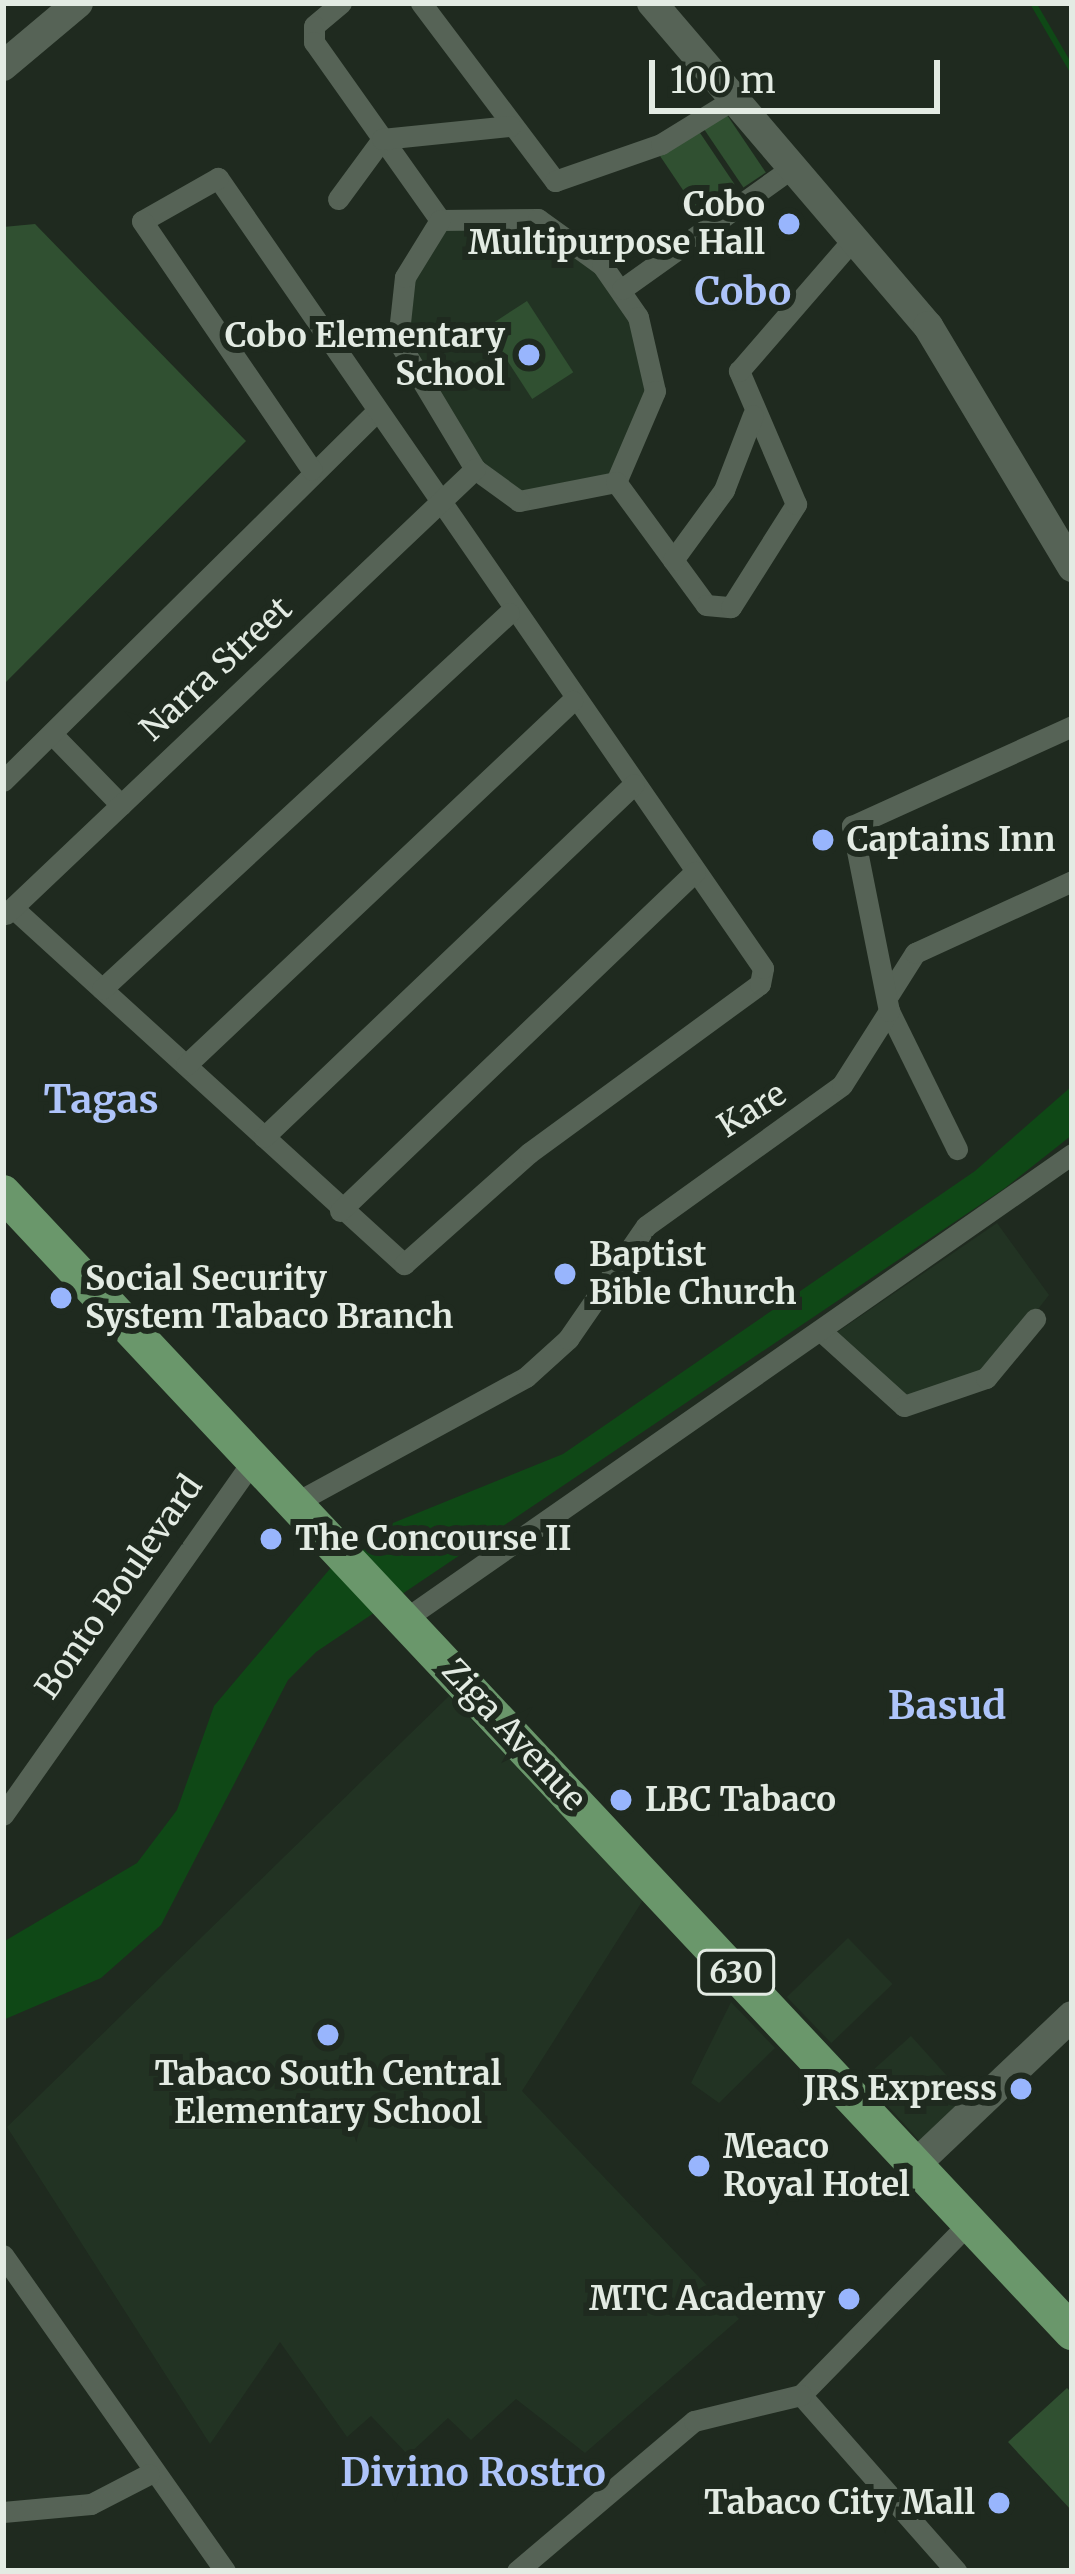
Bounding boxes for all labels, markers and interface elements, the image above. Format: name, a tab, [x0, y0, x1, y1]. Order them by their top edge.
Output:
scale bar	[655, 36, 946, 110]
text: 100 m	[670, 58, 776, 103]
place label: Cobo Multipurpose Hall	[468, 185, 765, 263]
marker: Cobo Multipurpose Hall	[776, 211, 802, 237]
district label: Cobo	[695, 269, 791, 315]
place label: Cobo Elementary School	[225, 316, 505, 394]
marker: Cobo Elementary School	[516, 342, 542, 368]
street label: Narra Street	[132, 589, 300, 749]
place label: Captains Inn	[847, 820, 1055, 860]
marker: Captains Inn	[810, 827, 836, 853]
street label: Kare	[711, 1074, 793, 1146]
district label: Tagas	[43, 1077, 159, 1123]
place label: Baptist Bible Church	[589, 1235, 796, 1313]
place label: Social Security System Tabaco Branch	[85, 1259, 453, 1337]
marker: Baptist Bible Church	[552, 1261, 578, 1287]
marker: Social Security System Tabaco Branch	[48, 1285, 74, 1311]
street label: Bonto Boulevard	[27, 1468, 211, 1706]
place label: The Concourse II	[295, 1519, 571, 1559]
marker: The Concourse II	[258, 1526, 284, 1552]
street label: Ziga Avenue	[434, 1651, 594, 1819]
district label: Basud	[888, 1683, 1006, 1729]
place label: LBC Tabaco	[645, 1780, 836, 1820]
marker: LBC Tabaco	[608, 1787, 634, 1813]
road number: 630	[697, 1948, 775, 1996]
marker: Tabaco South Central Elementary School	[315, 2022, 341, 2048]
place label: Tabaco South Central Elementary School	[155, 2054, 501, 2132]
place label: JRS Express	[803, 2069, 997, 2109]
marker: JRS Express	[1008, 2076, 1034, 2102]
place label: Meaco Royal Hotel	[723, 2127, 910, 2205]
marker: Meaco Royal Hotel	[686, 2153, 712, 2179]
place label: MTC Academy	[589, 2279, 825, 2319]
marker: MTC Academy	[836, 2286, 862, 2312]
district label: Divino Rostro	[340, 2450, 606, 2496]
place label: Tabaco City Mall	[704, 2483, 975, 2523]
marker: Tabaco City Mall	[986, 2490, 1012, 2516]

